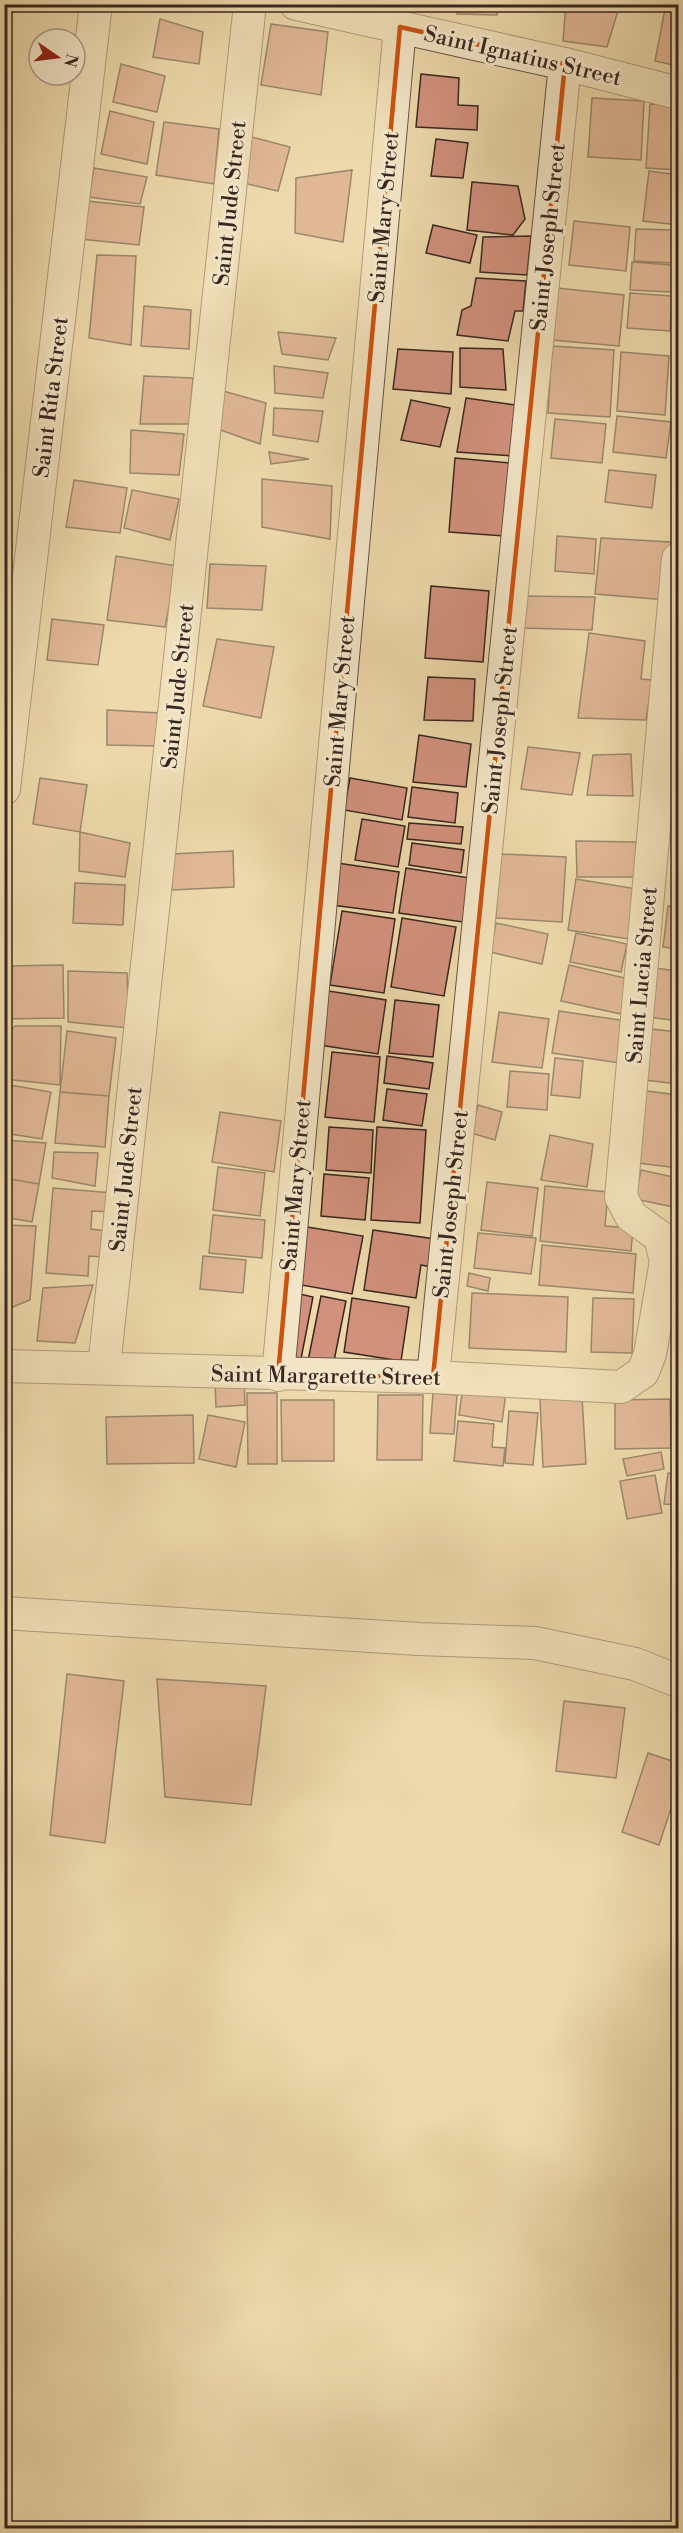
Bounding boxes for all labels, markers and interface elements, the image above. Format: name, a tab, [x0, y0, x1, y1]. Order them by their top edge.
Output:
street label: Saint Ignatius Street	[421, 21, 624, 92]
north arrow	[27, 27, 87, 87]
text: N	[59, 52, 82, 69]
street label: Saint Jude Street	[208, 119, 253, 287]
street label: Saint Mary Street	[364, 130, 405, 304]
street label: Saint Joseph Street	[525, 142, 572, 333]
street label: Saint Rita Street	[28, 315, 75, 479]
street label: Saint Jude Street	[156, 602, 201, 770]
street label: Saint Mary Street	[320, 614, 361, 788]
street label: Saint Joseph Street	[477, 625, 524, 816]
street label: Saint Lucia Street	[621, 885, 664, 1065]
street label: Saint Jude Street	[104, 1085, 149, 1253]
street label: Saint Mary Street	[276, 1098, 317, 1272]
street label: Saint Joseph Street	[428, 1109, 475, 1300]
street label: Saint Margarette Street	[211, 1361, 441, 1392]

